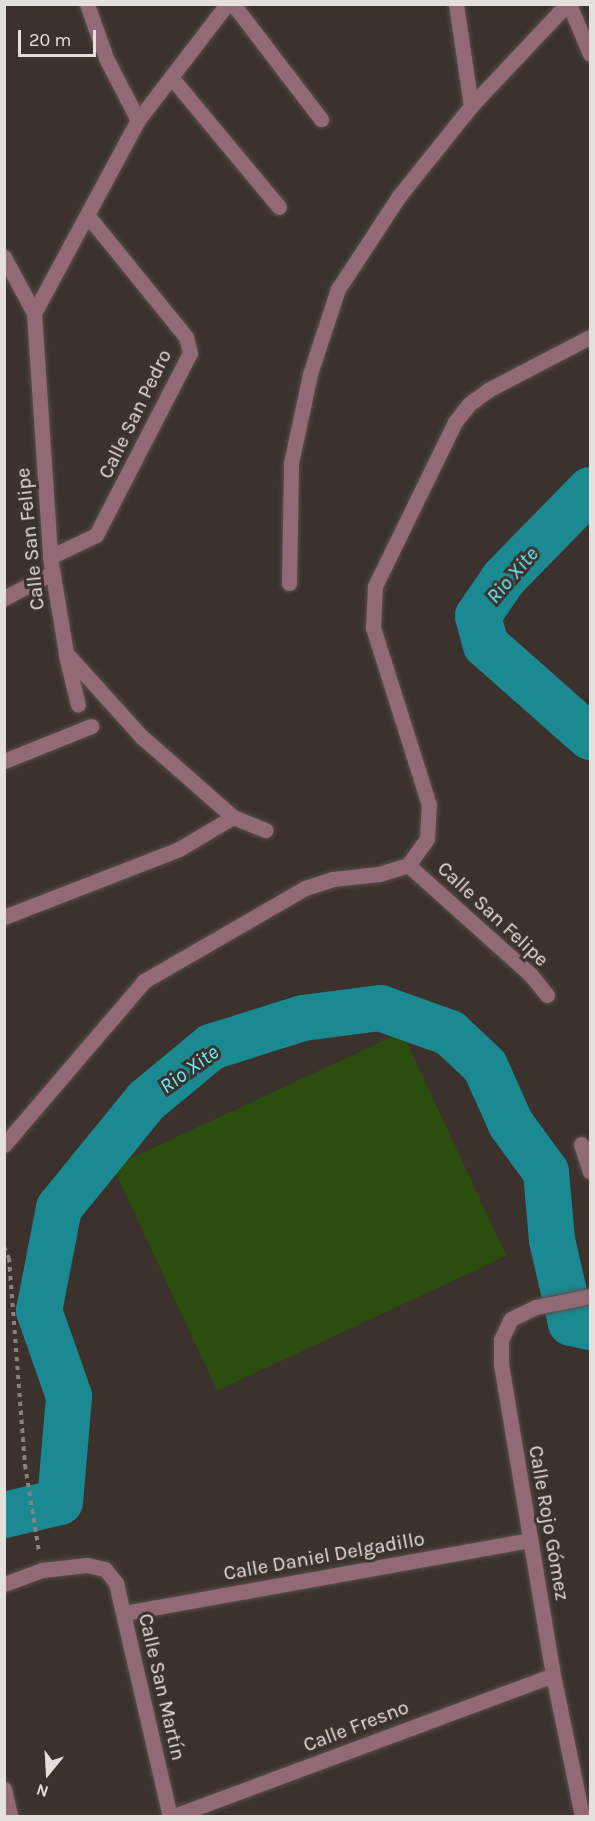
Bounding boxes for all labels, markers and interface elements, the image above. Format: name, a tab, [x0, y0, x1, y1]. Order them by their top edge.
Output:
scale bar	[21, 18, 99, 56]
text: 20 m	[29, 29, 71, 51]
street label: Calle San Pedro	[93, 345, 177, 483]
street label: Calle San Felipe	[11, 467, 49, 611]
water label: Rio Xite	[481, 542, 543, 608]
street label: Calle San Felipe	[432, 856, 554, 972]
water label: Rio Xite	[155, 1039, 223, 1099]
street label: Calle Rojo Gómez	[524, 1444, 574, 1602]
street label: Calle Daniel Delgadillo	[222, 1526, 426, 1586]
street label: Calle San Martín	[133, 1611, 191, 1763]
street label: Calle Fresno	[300, 1695, 412, 1757]
north arrow	[18, 1743, 78, 1803]
text: N	[34, 1780, 51, 1801]

